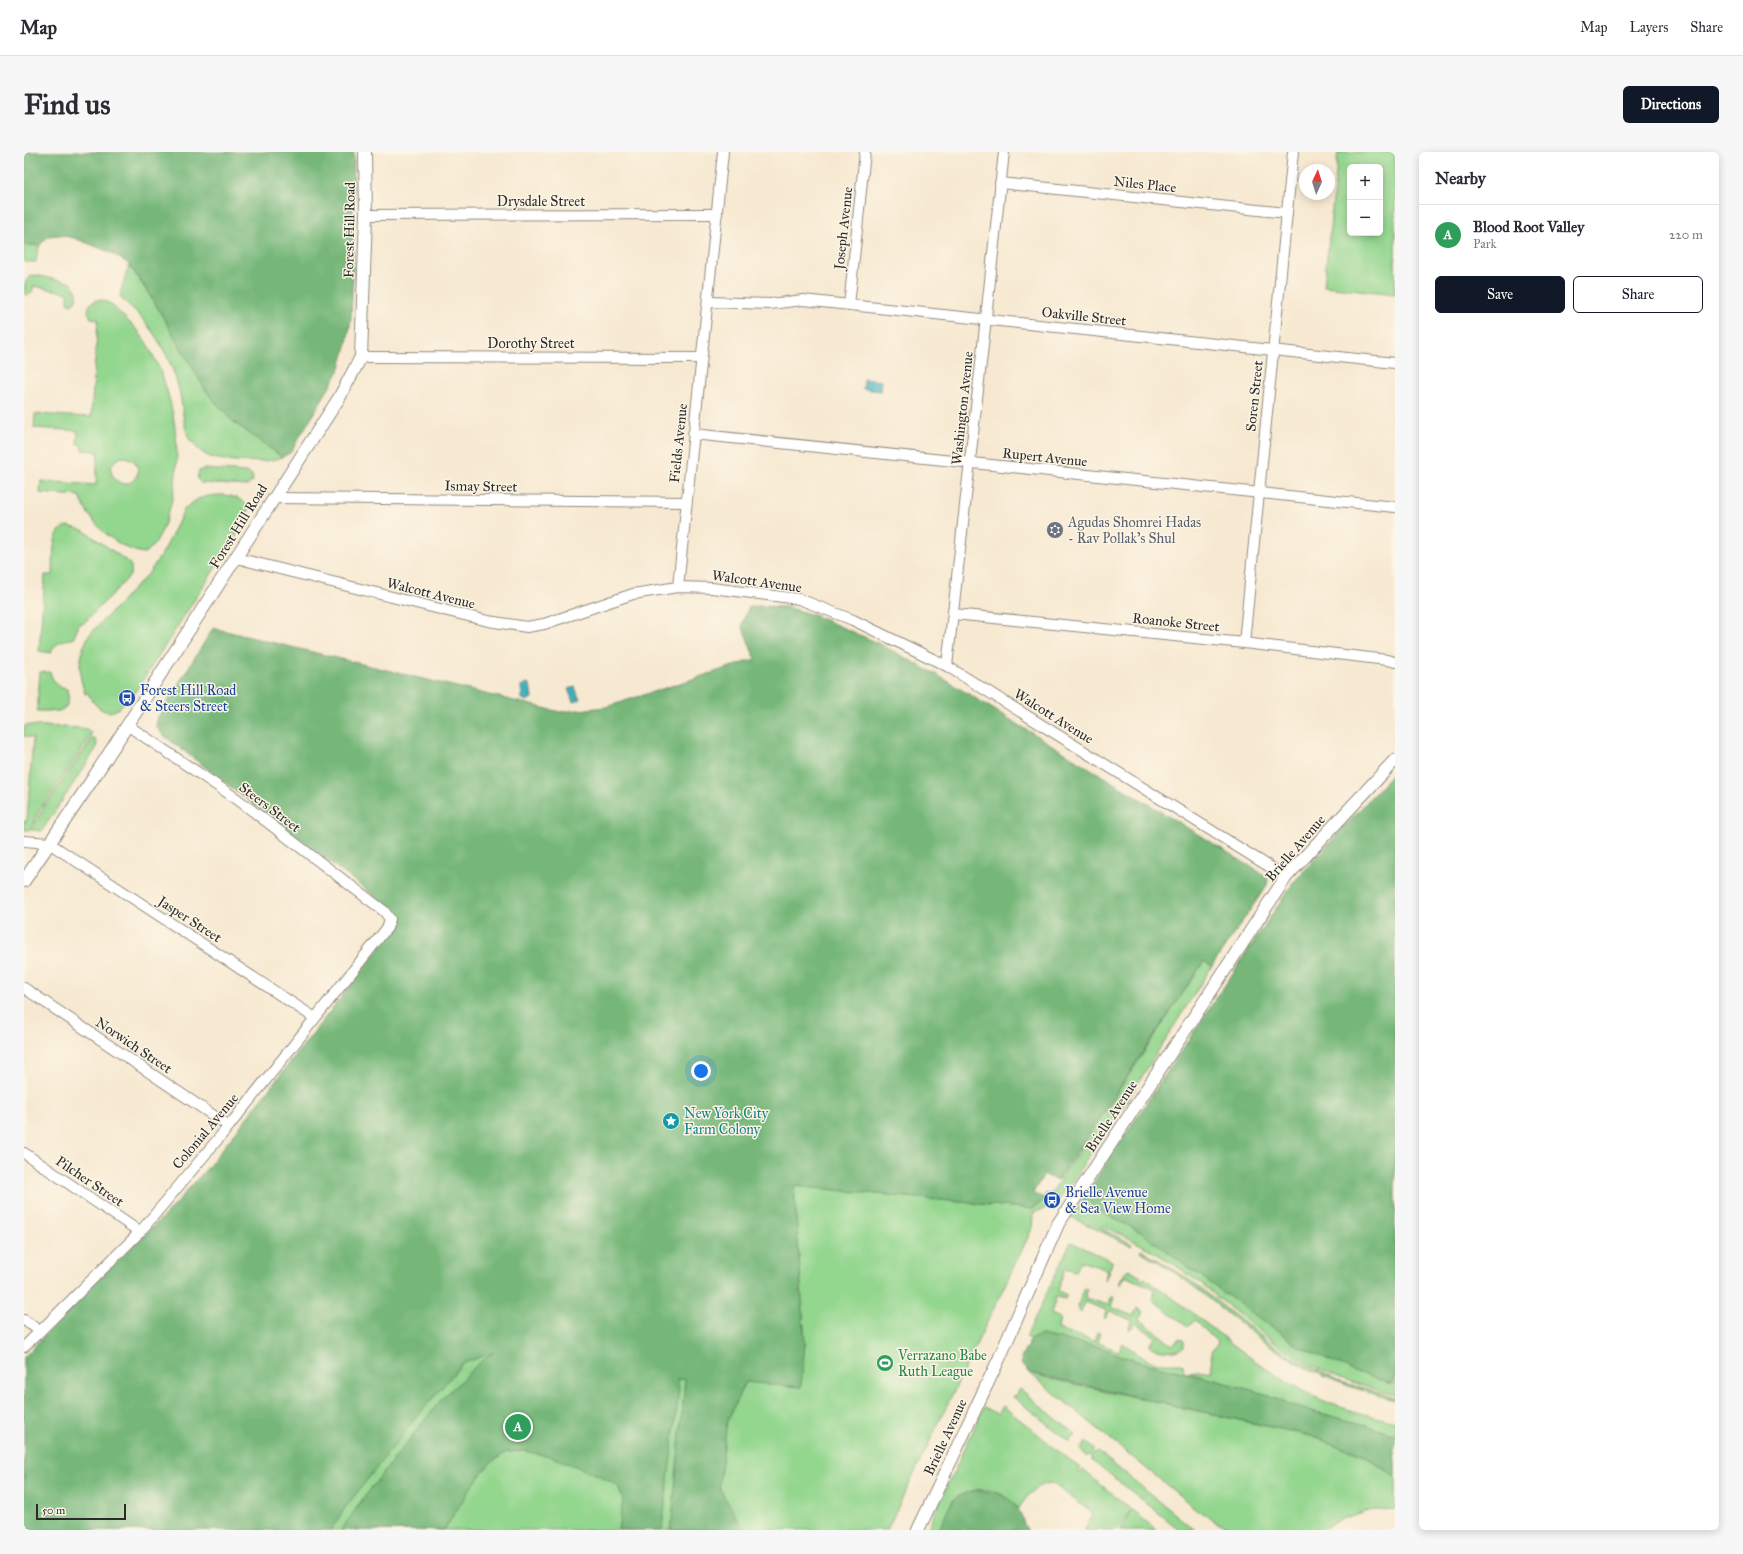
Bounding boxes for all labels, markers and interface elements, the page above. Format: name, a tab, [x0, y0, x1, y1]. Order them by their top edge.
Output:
text: Map	[20, 16, 57, 39]
text: Map	[1580, 19, 1608, 36]
text: Layers	[1630, 19, 1668, 36]
text: Share	[1690, 19, 1723, 36]
button: Directions	[1623, 86, 1719, 123]
text: Find us	[24, 87, 110, 122]
north arrow	[1299, 164, 1335, 200]
map controls	[1347, 164, 1383, 236]
button: +	[1347, 164, 1383, 200]
text: Nearby	[1435, 168, 1486, 189]
street label: Niles Place	[1113, 173, 1177, 196]
street label: Forest Hill Road	[340, 182, 359, 278]
street label: Joseph Avenue	[830, 186, 857, 272]
street label: Drysdale Street	[497, 193, 585, 210]
button: −	[1347, 200, 1383, 236]
text: Blood Root Valley	[1473, 218, 1584, 236]
text: A	[1444, 227, 1452, 243]
text: 220 m	[1669, 227, 1703, 243]
text: Park	[1473, 236, 1497, 252]
button: Save	[1435, 276, 1565, 313]
button: Share	[1573, 276, 1703, 313]
street label: Oakville Street	[1041, 304, 1127, 329]
street label: Dorothy Street	[487, 335, 575, 352]
street label: Washington Avenue	[948, 350, 977, 466]
street label: Soren Street	[1242, 360, 1267, 433]
street label: Fields Avenue	[666, 402, 691, 484]
street label: Rupert Avenue	[1002, 445, 1088, 470]
street label: Ismay Street	[444, 477, 518, 496]
street label: Forest Hill Road	[206, 481, 271, 572]
place label: Agudas Shomrei Hadas - Rav Pollak's Shul	[1067, 514, 1201, 547]
synagogue icon: Agudas Shomrei Hadas - Rav Pollak's Shul	[1045, 520, 1065, 540]
street label: Walcott Avenue	[711, 567, 803, 596]
street label: Walcott Avenue	[385, 574, 477, 613]
street label: Roanoke Street	[1132, 609, 1220, 636]
place label: Forest Hill Road & Steers Street	[140, 682, 236, 715]
street label: Walcott Avenue	[1011, 685, 1097, 748]
bus stop icon: Forest Hill Road & Steers Street	[117, 688, 137, 708]
street label: Steers Street	[236, 779, 304, 836]
street label: Brielle Avenue	[1262, 812, 1329, 885]
street label: Jasper Street	[153, 892, 225, 947]
street label: Norwich Street	[92, 1014, 175, 1077]
your location	[691, 1061, 711, 1081]
street label: Brielle Avenue	[1082, 1077, 1141, 1155]
street label: Colonial Avenue	[169, 1090, 242, 1173]
place label: New York City Farm Colony	[684, 1105, 769, 1138]
place icon: New York City Farm Colony	[661, 1111, 681, 1131]
street label: Pilcher Street	[53, 1153, 127, 1210]
place label: Brielle Avenue & Sea View Home	[1065, 1184, 1171, 1217]
bus stop icon: Brielle Avenue & Sea View Home	[1042, 1190, 1062, 1210]
place label: Verrazano Babe Ruth League	[897, 1347, 987, 1380]
sports icon: Verrazano Babe Ruth League	[875, 1353, 895, 1373]
street label: Brielle Avenue	[920, 1396, 971, 1478]
pin: A	[505, 1412, 531, 1442]
scale bar	[36, 1502, 126, 1521]
text: 50 m	[42, 1504, 65, 1517]

